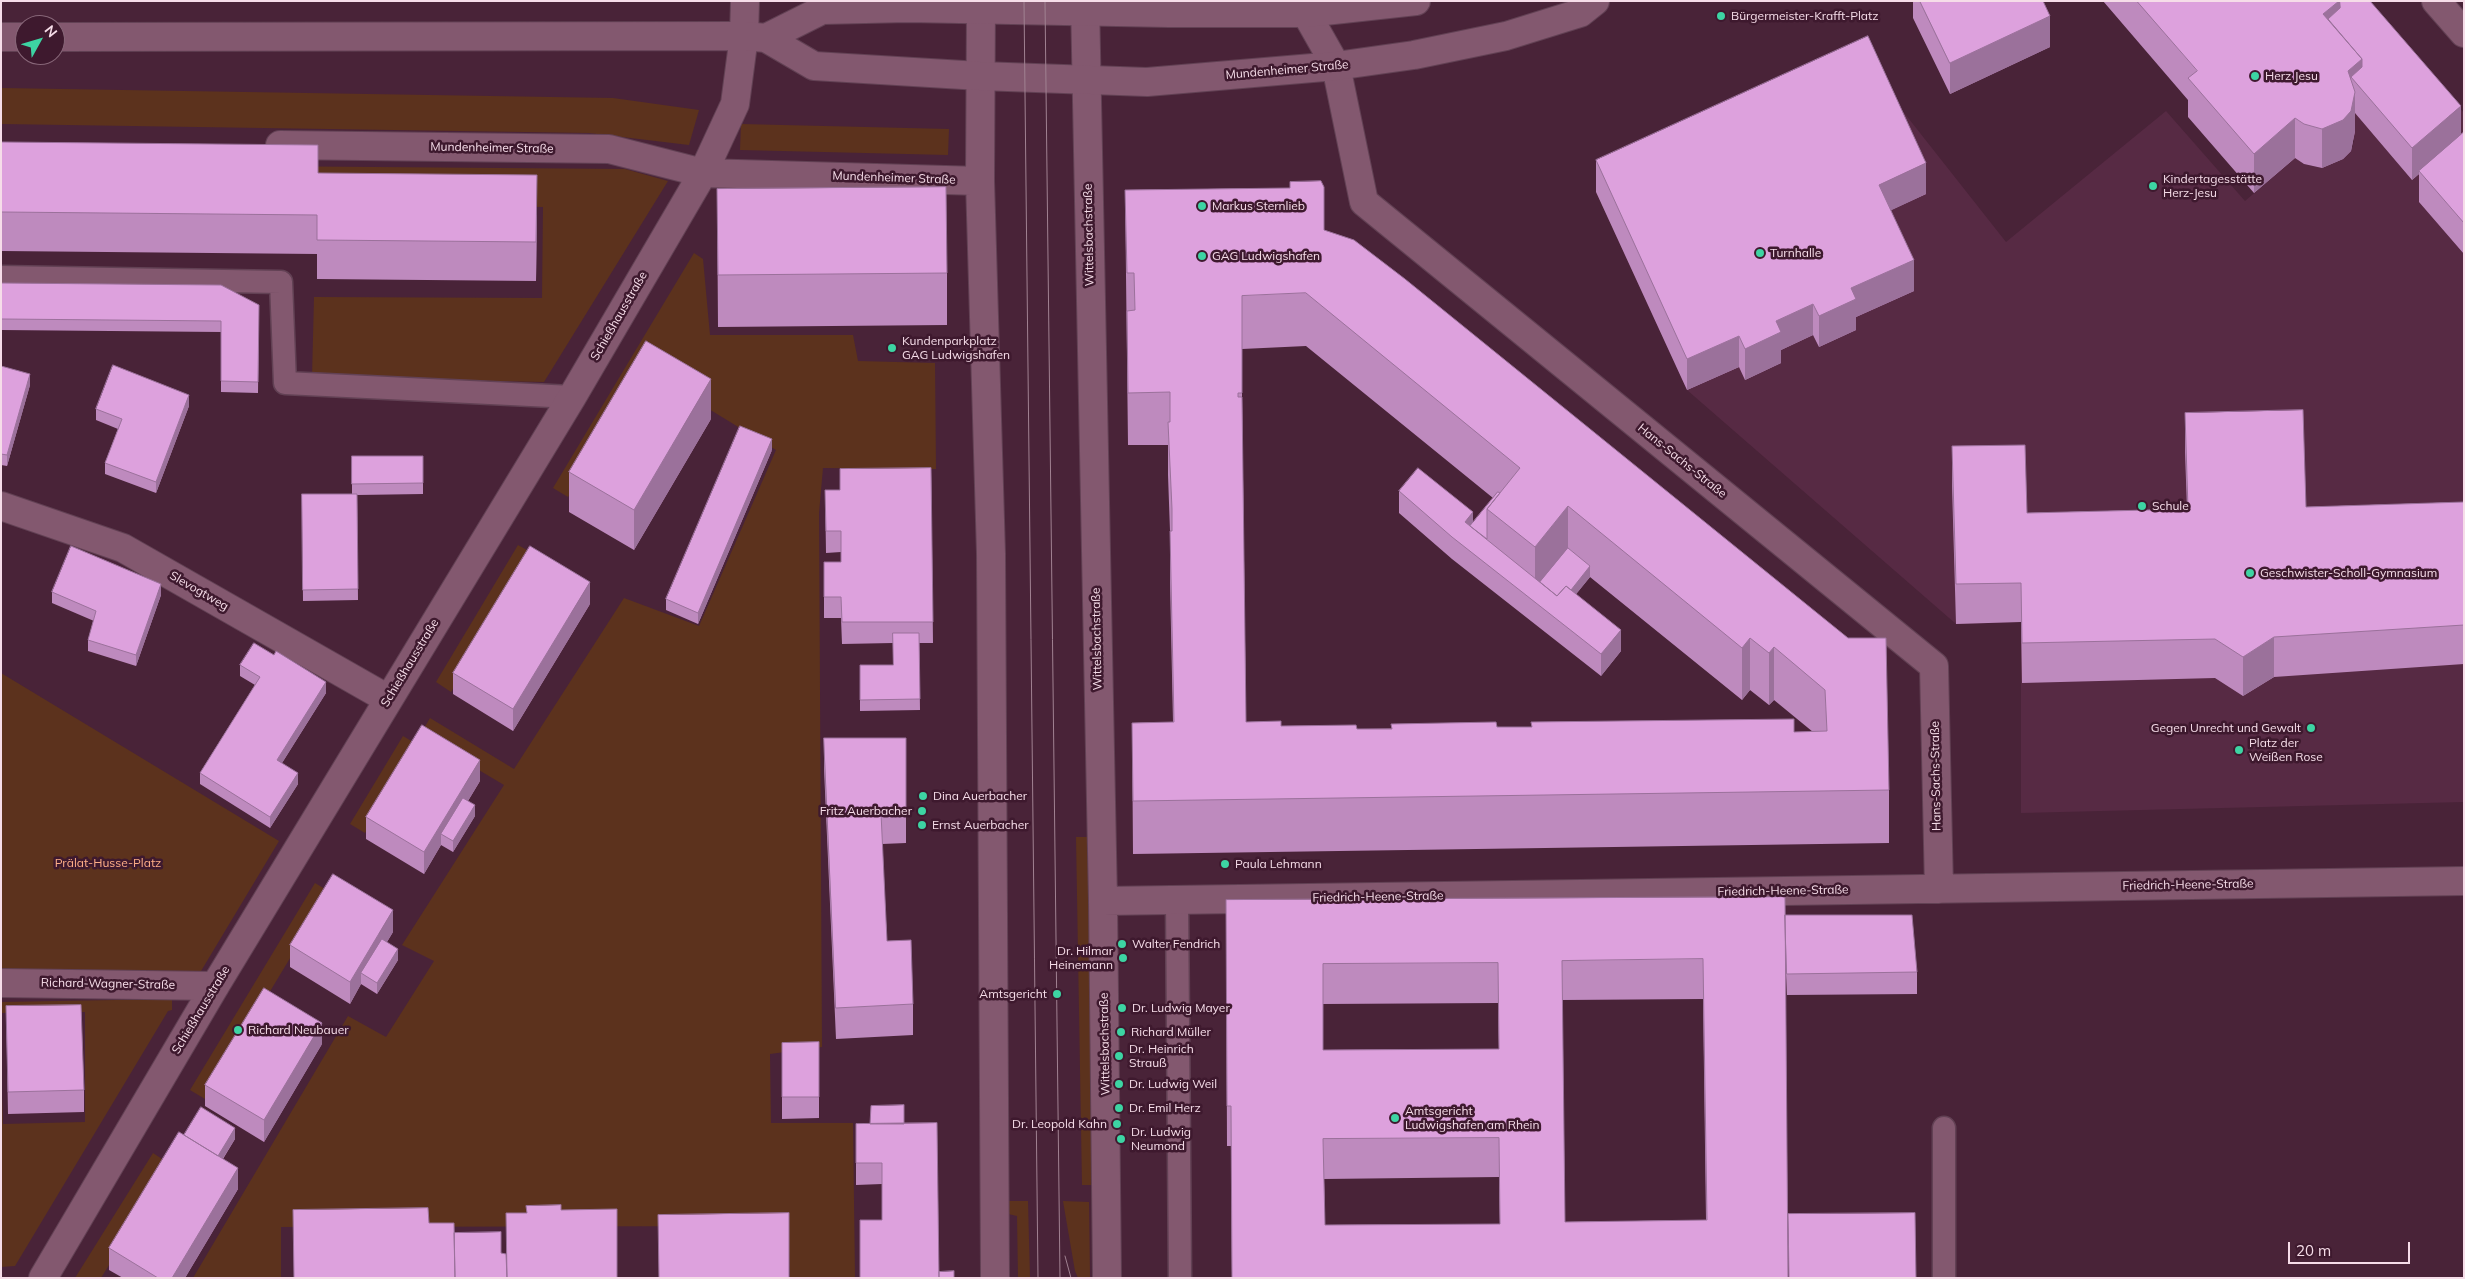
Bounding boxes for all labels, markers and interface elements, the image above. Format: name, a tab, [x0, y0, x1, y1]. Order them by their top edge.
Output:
place label: Bürgermeister-Krafft-Platz	[1731, 9, 1878, 23]
marker: Bürgermeister-Krafft-Platz	[1715, 10, 1727, 22]
north arrow	[15, 15, 65, 65]
text: N	[41, 21, 61, 41]
street label: Mundenheimer Straße	[1225, 57, 1349, 83]
place label: Herz Jesu	[2265, 69, 2318, 83]
marker: Herz Jesu	[2249, 70, 2261, 82]
street label: Mundenheimer Straße	[430, 140, 554, 156]
street label: Mundenheimer Straße	[832, 169, 956, 187]
place label: Kindertagesstätte Herz-Jesu	[2163, 172, 2262, 200]
marker: Kindertagesstätte Herz-Jesu	[2147, 180, 2159, 192]
street label: Wittelsbachstraße	[1081, 183, 1097, 287]
place label: Markus Sternlieb	[1212, 199, 1305, 213]
marker: Markus Sternlieb	[1196, 200, 1208, 212]
place label: Turnhalle	[1770, 246, 1821, 260]
marker: Turnhalle	[1754, 247, 1766, 259]
place label: GAG Ludwigshafen	[1212, 249, 1320, 263]
marker: GAG Ludwigshafen	[1196, 250, 1208, 262]
street label: Schießhausstraße	[588, 269, 650, 363]
place label: Kundenparkplatz GAG Ludwigshafen	[902, 334, 1010, 362]
marker: Kundenparkplatz GAG Ludwigshafen	[886, 342, 898, 354]
street label: Hans-Sachs-Straße	[1635, 421, 1729, 501]
place label: Schule	[2152, 499, 2189, 513]
marker: Schule	[2136, 500, 2148, 512]
place label: Geschwister-Scholl-Gymnasium	[2260, 566, 2437, 580]
marker: Geschwister-Scholl-Gymnasium	[2244, 567, 2256, 579]
street label: Slevogtweg	[167, 568, 231, 614]
street label: Wittelsbachstraße	[1089, 587, 1105, 691]
street label: Schießhausstraße	[378, 616, 442, 710]
street label: Hans-Sachs-Straße	[1928, 721, 1944, 831]
place label: Gegen Unrecht und Gewalt	[2151, 721, 2301, 735]
marker: Gegen Unrecht und Gewalt	[2305, 722, 2317, 734]
place label: Platz der Weißen Rose	[2249, 736, 2323, 764]
marker: Platz der Weißen Rose	[2233, 744, 2245, 756]
place label: Dina Auerbacher	[933, 789, 1027, 803]
marker: Dina Auerbacher	[917, 790, 929, 802]
place label: Fritz Auerbacher	[820, 804, 912, 818]
marker: Fritz Auerbacher	[916, 805, 928, 817]
place label: Ernst Auerbacher	[932, 818, 1029, 832]
marker: Ernst Auerbacher	[916, 819, 928, 831]
park label: Prälat-Husse-Platz	[55, 856, 161, 870]
place label: Paula Lehmann	[1235, 857, 1322, 871]
marker: Paula Lehmann	[1219, 858, 1231, 870]
street label: Friedrich-Heene-Straße	[2122, 877, 2254, 893]
street label: Friedrich-Heene-Straße	[1717, 883, 1849, 899]
street label: Friedrich-Heene-Straße	[1312, 889, 1444, 905]
place label: Walter Fendrich	[1132, 937, 1220, 951]
marker: Walter Fendrich	[1116, 938, 1128, 950]
place label: Dr. Hilmar Heinemann	[1049, 944, 1113, 972]
marker: Dr. Hilmar Heinemann	[1117, 952, 1129, 964]
street label: Schießhausstraße	[169, 963, 233, 1057]
street label: Richard-Wagner-Straße	[41, 976, 175, 992]
place label: Amtsgericht	[979, 987, 1047, 1001]
marker: Amtsgericht	[1051, 988, 1063, 1000]
street label: Wittelsbachstraße	[1097, 992, 1113, 1096]
place label: Dr. Ludwig Mayer	[1132, 1001, 1230, 1015]
marker: Dr. Ludwig Mayer	[1116, 1002, 1128, 1014]
place label: Richard Neubauer	[248, 1023, 349, 1037]
marker: Richard Neubauer	[232, 1024, 244, 1036]
place label: Richard Müller	[1131, 1025, 1211, 1039]
marker: Richard Müller	[1115, 1026, 1127, 1038]
place label: Dr. Heinrich Strauß	[1129, 1042, 1194, 1070]
marker: Dr. Heinrich Strauß	[1113, 1050, 1125, 1062]
place label: Dr. Ludwig Weil	[1129, 1077, 1217, 1091]
marker: Dr. Ludwig Weil	[1113, 1078, 1125, 1090]
place label: Dr. Emil Herz	[1129, 1101, 1201, 1115]
marker: Dr. Emil Herz	[1113, 1102, 1125, 1114]
place label: Amtsgericht Ludwigshafen am Rhein	[1405, 1104, 1539, 1132]
marker: Amtsgericht Ludwigshafen am Rhein	[1389, 1112, 1401, 1124]
place label: Dr. Leopold Kahn	[1012, 1117, 1107, 1131]
marker: Dr. Leopold Kahn	[1111, 1118, 1123, 1130]
place label: Dr. Ludwig Neumond	[1131, 1125, 1191, 1153]
marker: Dr. Ludwig Neumond	[1115, 1133, 1127, 1145]
scale bar	[2290, 1232, 2412, 1264]
text: 20 m	[2296, 1241, 2331, 1260]

